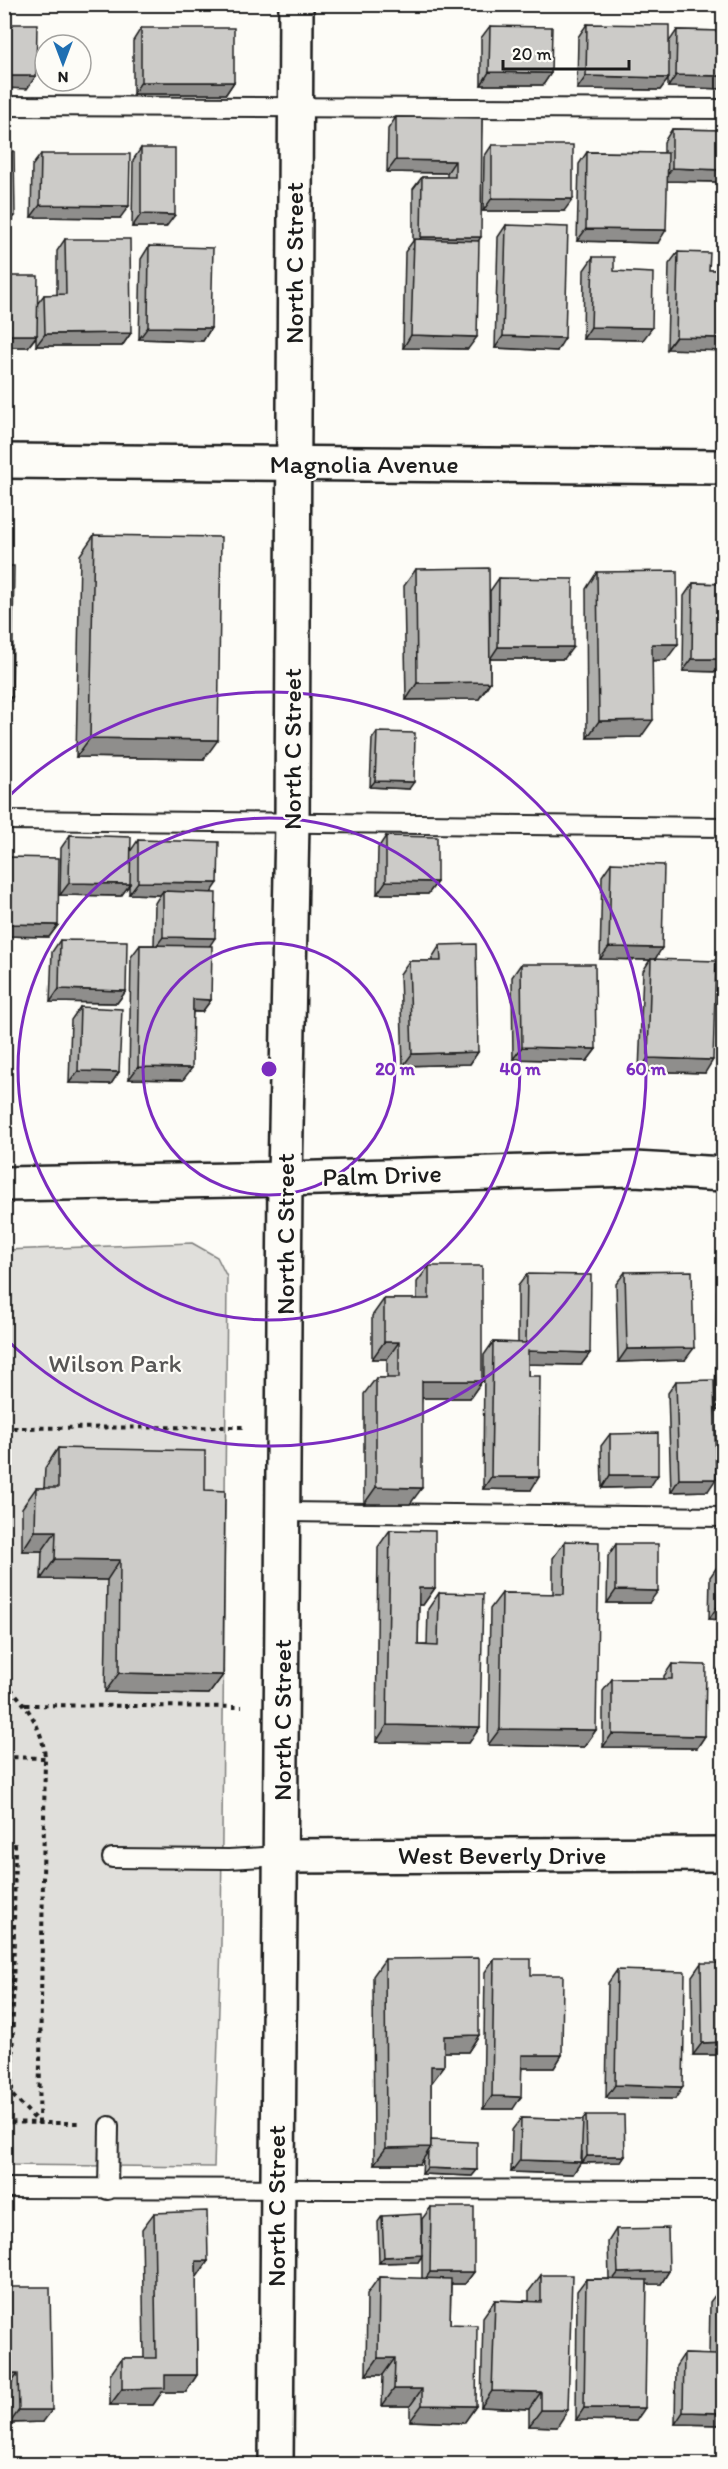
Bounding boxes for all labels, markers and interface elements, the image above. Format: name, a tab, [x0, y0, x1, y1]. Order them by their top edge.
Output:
north arrow	[33, 33, 93, 93]
scale bar	[503, 33, 629, 71]
text: 20 m	[512, 43, 552, 65]
text: N	[58, 68, 68, 87]
street label: North C Street	[278, 182, 310, 344]
street label: Magnolia Avenue	[269, 448, 459, 480]
street label: North C Street	[276, 668, 308, 830]
text: 20 m	[375, 1058, 416, 1080]
text: 40 m	[499, 1058, 541, 1080]
text: 60 m	[626, 1058, 667, 1080]
centre of rings	[259, 1059, 279, 1079]
street label: North C Street	[269, 1153, 301, 1315]
street label: Palm Drive	[322, 1157, 442, 1193]
park label: Wilson Park	[48, 1347, 182, 1379]
street label: North C Street	[266, 1639, 298, 1801]
street label: West Beverly Drive	[398, 1839, 606, 1871]
street label: North C Street	[260, 2125, 292, 2287]

